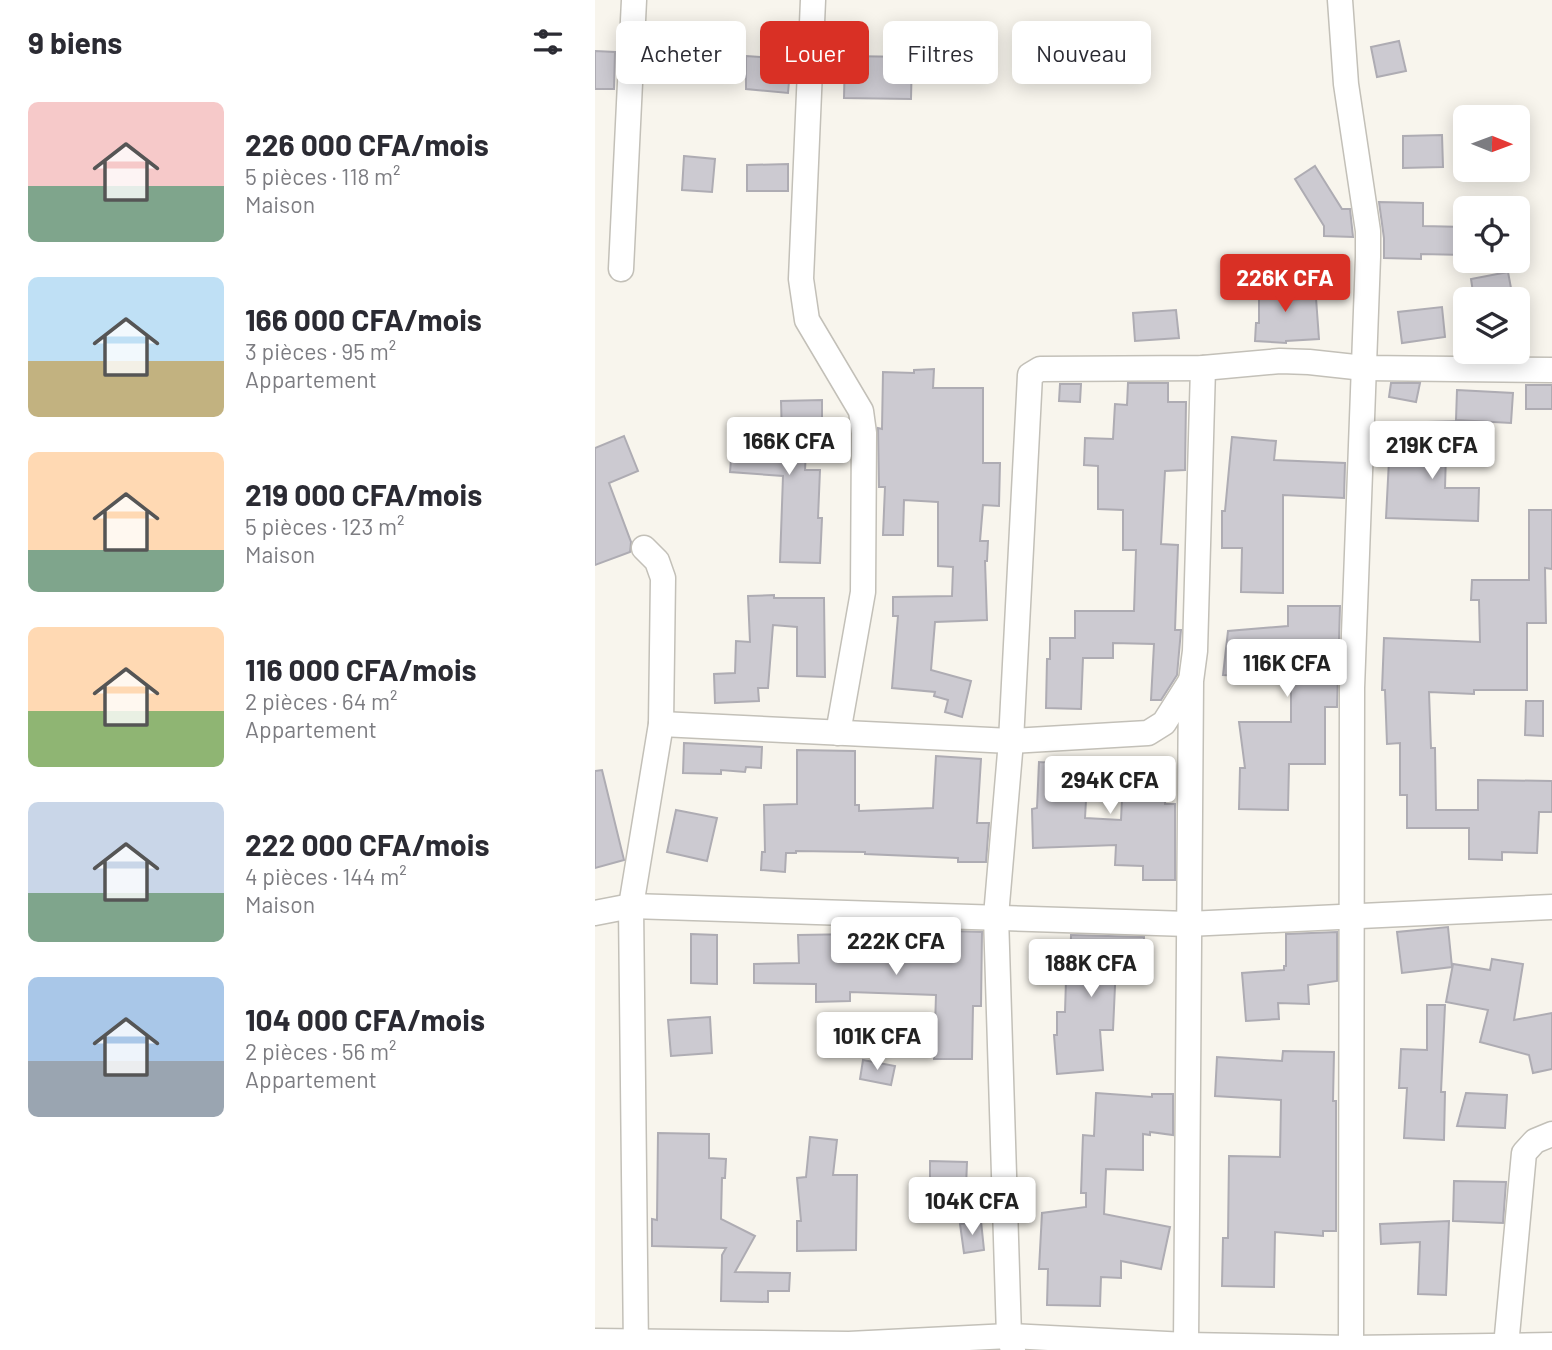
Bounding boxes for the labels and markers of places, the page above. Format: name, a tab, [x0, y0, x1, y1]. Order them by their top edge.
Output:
pin: 226K CFA	[1213, 254, 1357, 314]
pin: 166K CFA	[717, 418, 861, 477]
pin: 219K CFA	[1360, 421, 1504, 481]
pin: 116K CFA	[1215, 640, 1359, 699]
pin: 294K CFA	[1038, 756, 1182, 816]
pin: 222K CFA	[824, 918, 968, 977]
pin: 188K CFA	[1019, 940, 1163, 999]
pin: 101K CFA	[805, 1012, 949, 1072]
pin: 104K CFA	[900, 1178, 1044, 1237]

